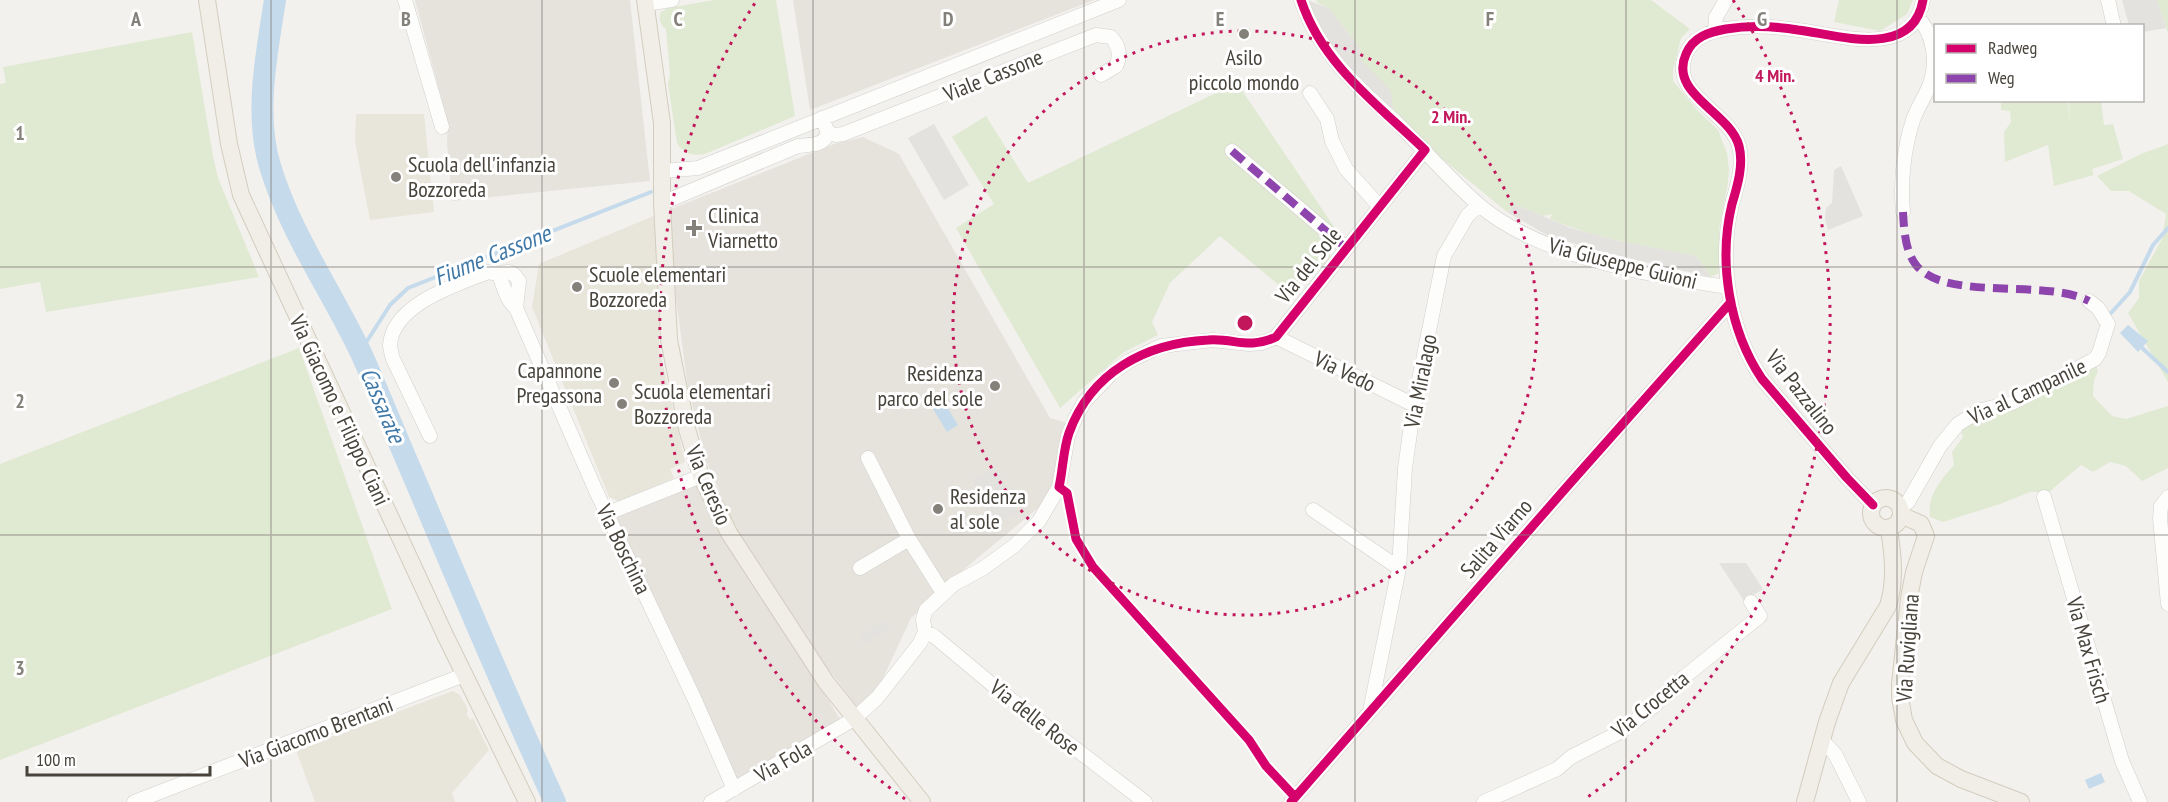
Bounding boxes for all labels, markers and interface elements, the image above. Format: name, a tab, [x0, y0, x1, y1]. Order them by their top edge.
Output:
text: A	[130, 6, 142, 32]
text: B	[401, 6, 411, 32]
text: C	[673, 6, 683, 32]
text: D	[943, 6, 954, 32]
text: E	[1216, 6, 1224, 32]
text: F	[1486, 6, 1494, 32]
text: G	[1757, 6, 1767, 32]
legend	[1934, 24, 2144, 102]
marker: Asilo piccolo mondo	[1237, 27, 1251, 41]
text: Radweg	[1988, 36, 2037, 59]
street label: Viale Cassone	[938, 42, 1047, 108]
place label: Asilo piccolo mondo	[1189, 43, 1299, 96]
text: 4 Min.	[1755, 64, 1795, 87]
text: Weg	[1988, 66, 2015, 89]
text: 2 Min.	[1431, 105, 1471, 128]
text: 1	[15, 120, 25, 146]
place label: Scuola dell'infanzia Bozzoreda	[408, 150, 556, 203]
marker: Scuola dell'infanzia Bozzoreda	[389, 170, 403, 184]
place label: Clinica Viarnetto	[707, 201, 778, 254]
water label: Fiume Cassone	[429, 217, 557, 293]
marker: Clinica Viarnetto	[685, 219, 703, 237]
street label: Via del Sole	[1268, 221, 1347, 310]
street label: Via Giuseppe Guioni	[1545, 231, 1700, 295]
place label: Scuole elementari Bozzoreda	[589, 260, 726, 313]
marker: Scuole elementari Bozzoreda	[570, 280, 584, 294]
street label: Via Giacomo e Filippo Ciani	[283, 309, 396, 510]
centre of rings	[1235, 313, 1255, 333]
street label: Via Miralago	[1397, 332, 1443, 431]
street label: Via Pazzalino	[1759, 343, 1844, 440]
street label: Via Vedo	[1309, 344, 1380, 398]
street label: Via al Campanile	[1963, 351, 2090, 431]
place label: Capannone Pregassona	[517, 356, 602, 409]
place label: Residenza parco del sole	[877, 359, 983, 412]
water label: Cassarate	[353, 363, 413, 449]
marker: Capannone Pregassona	[607, 376, 621, 390]
place label: Scuola elementari Bozzoreda	[634, 377, 771, 430]
marker: Residenza parco del sole	[988, 379, 1002, 393]
text: 2	[15, 388, 25, 414]
marker: Scuola elementari Bozzoreda	[615, 397, 629, 411]
street label: Via Ceresio	[679, 440, 738, 529]
place label: Residenza al sole	[950, 482, 1026, 535]
street label: Salita Viarno	[1454, 493, 1538, 583]
street label: Via Boschina	[590, 499, 658, 598]
marker: Residenza al sole	[931, 502, 945, 516]
street label: Via Ruvigliana	[1889, 593, 1925, 704]
street label: Via Max Frisch	[2060, 593, 2118, 706]
text: 3	[15, 655, 25, 681]
street label: Via Crocetta	[1605, 664, 1694, 744]
street label: Via delle Rose	[984, 672, 1086, 761]
street label: Via Giacomo Brentani	[234, 690, 397, 775]
street label: Via Fola	[749, 734, 816, 789]
scale bar	[27, 739, 210, 777]
text: 100 m	[36, 748, 76, 771]

